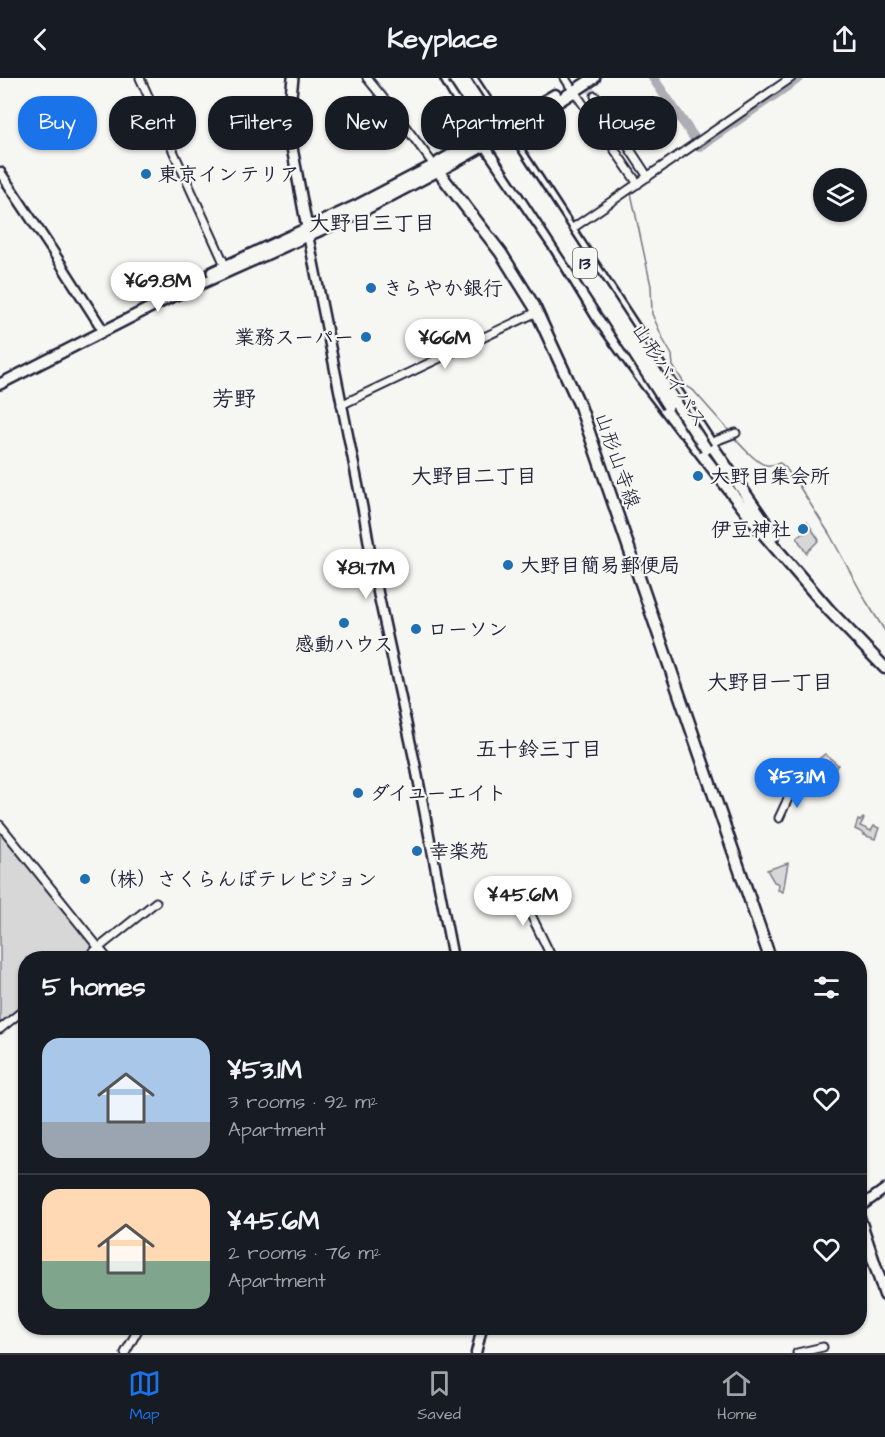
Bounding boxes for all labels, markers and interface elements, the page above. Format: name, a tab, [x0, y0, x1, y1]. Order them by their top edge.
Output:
text: Keyplace	[387, 20, 498, 58]
icon: back	[24, 23, 57, 56]
icon: share	[828, 23, 861, 56]
chip: Buy	[18, 96, 97, 150]
chip: Rent	[109, 96, 196, 150]
chip: Filters	[208, 96, 313, 150]
chip: New	[325, 96, 409, 150]
chip: Apartment	[421, 96, 566, 150]
chip: House	[578, 96, 677, 150]
place label: 東京インテリア	[158, 161, 300, 189]
marker: 東京インテリア	[139, 167, 153, 181]
map controls	[813, 168, 867, 222]
button: layers	[813, 168, 867, 222]
district label: 大野目三丁目	[309, 209, 435, 238]
road number: 13	[573, 248, 597, 278]
pin: ¥69.8M	[109, 262, 207, 313]
text: ¥69.8M	[125, 267, 191, 295]
place label: きらやか銀行	[383, 275, 503, 303]
marker: きらやか銀行	[364, 281, 378, 295]
street label: 山形バイパス	[625, 318, 713, 433]
pin: ¥66M	[409, 319, 481, 370]
place label: 業務スーパー	[235, 324, 354, 352]
text: ¥66M	[419, 324, 471, 352]
marker: 業務スーパー	[359, 330, 373, 344]
district label: 芳野	[212, 384, 256, 415]
street label: 山形山寺線	[588, 408, 647, 512]
district label: 大野目二丁目	[411, 462, 537, 491]
place label: 大野目集会所	[710, 463, 830, 491]
marker: 大野目集会所	[691, 469, 705, 483]
place label: 伊豆神社	[711, 516, 791, 544]
marker: 伊豆神社	[796, 522, 810, 536]
pin: ¥81.7M	[317, 549, 415, 600]
place label: 大野目簡易郵便局	[520, 552, 680, 580]
text: ¥81.7M	[337, 554, 395, 582]
marker: 大野目簡易郵便局	[501, 558, 515, 572]
marker: 感動ハウス	[337, 616, 351, 630]
place label: ローソン	[428, 616, 508, 644]
marker: ローソン	[409, 622, 423, 636]
place label: 感動ハウス	[295, 631, 393, 659]
district label: 大野目一丁目	[707, 668, 833, 697]
district label: 五十鈴三丁目	[476, 735, 602, 764]
pin: ¥53.1M	[748, 758, 846, 809]
text: ¥53.1M	[769, 763, 825, 791]
place label: ダイユーエイト	[370, 780, 506, 808]
marker: ダイユーエイト	[351, 786, 365, 800]
place label: 幸楽苑	[429, 838, 489, 866]
marker: 幸楽苑	[410, 844, 424, 858]
place label: （株）さくらんぼテレビジョン	[97, 866, 377, 894]
marker: （株）さくらんぼテレビジョン	[78, 872, 92, 886]
pin: ¥45.6M	[474, 876, 572, 927]
text: ¥45.6M	[488, 881, 558, 909]
text: 5 homes	[42, 969, 146, 1005]
icon: filters	[810, 971, 843, 1004]
text: ¥53.1M	[228, 1052, 302, 1088]
icon: home	[90, 1062, 162, 1134]
icon: heart	[810, 1082, 843, 1115]
text: 3 rooms · 92 m²	[228, 1088, 378, 1116]
text: Apartment	[228, 1116, 326, 1144]
text: ¥45.6M	[228, 1203, 319, 1239]
icon: home	[90, 1213, 162, 1285]
icon: heart	[810, 1233, 843, 1266]
text: 2 rooms · 76 m²	[228, 1239, 381, 1267]
text: Apartment	[228, 1267, 326, 1295]
tab: Map	[128, 1367, 161, 1425]
tab: Saved	[417, 1367, 461, 1425]
tab: Home	[717, 1367, 757, 1425]

